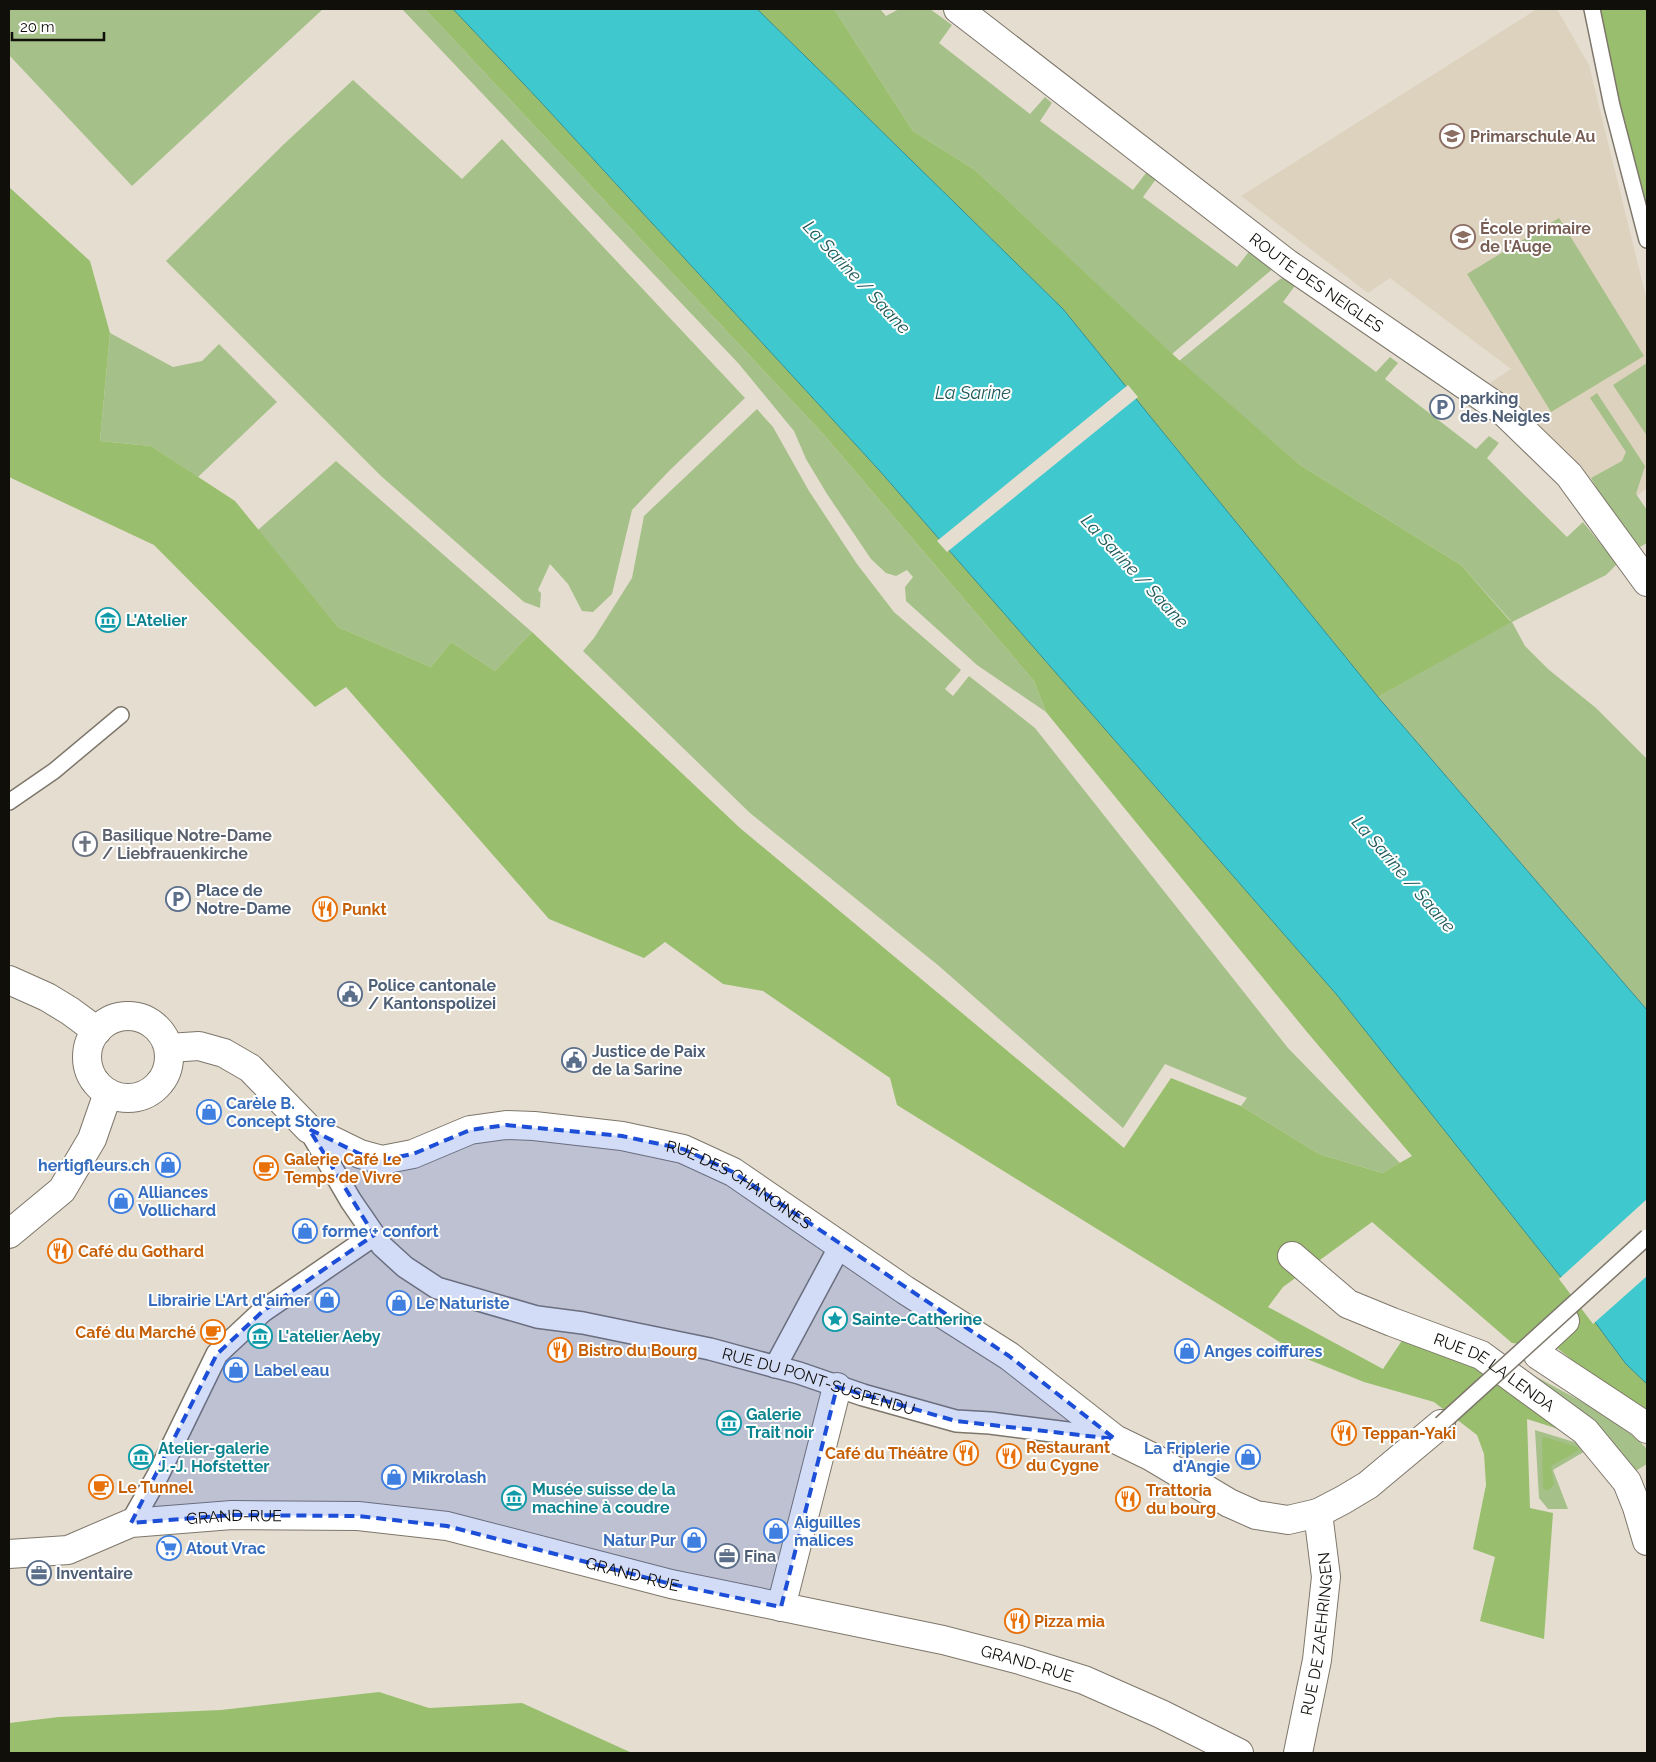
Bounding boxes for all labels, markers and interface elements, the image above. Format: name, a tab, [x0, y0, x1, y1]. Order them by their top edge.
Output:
scale bar	[12, 10, 105, 42]
text: 20 m	[20, 18, 55, 36]
school or university icon: Primarschule Au	[1439, 123, 1465, 149]
place label: Primarschule Au	[1470, 127, 1596, 146]
water label: La Sarine / Saane	[799, 216, 915, 338]
place label: École primaire de l'Auge	[1480, 218, 1591, 256]
school or university icon: École primaire de l'Auge	[1450, 224, 1476, 250]
street label: ROUTE DES NEIGLES	[1246, 229, 1387, 336]
water label: La Sarine	[935, 382, 1011, 403]
place label: parking des Neigles	[1460, 389, 1550, 426]
parking icon: parking des Neigles	[1429, 394, 1455, 420]
water label: La Sarine / Saane	[1077, 510, 1193, 632]
museum icon: L'Atelier	[95, 607, 121, 633]
place label: L'Atelier	[126, 611, 187, 630]
water label: La Sarine / Saane	[1348, 812, 1461, 937]
place label: Basilique Notre-Dame / Liebfrauenkirche	[102, 826, 272, 863]
church icon: Basilique Notre-Dame / Liebfrauenkirche	[72, 831, 98, 857]
place label: Place de Notre-Dame	[196, 881, 292, 918]
parking icon: Place de Notre-Dame	[165, 886, 191, 912]
restaurant icon: Punkt	[312, 896, 338, 922]
place label: Punkt	[342, 900, 387, 919]
place label: Police cantonale / Kantonspolizei	[368, 976, 496, 1013]
public building icon: Police cantonale / Kantonspolizei	[337, 981, 363, 1007]
place label: Justice de Paix de la Sarine	[592, 1042, 706, 1079]
public building icon: Justice de Paix de la Sarine	[561, 1047, 587, 1073]
place label: Carèle B. Concept Store	[226, 1094, 336, 1131]
shop icon: Carèle B. Concept Store	[196, 1099, 222, 1125]
street label: RUE DES CHANOINES	[665, 1136, 816, 1233]
place label: Galerie Café Le Temps de Vivre	[284, 1150, 402, 1187]
shop icon: hertigfleurs.ch	[155, 1152, 181, 1178]
cafe icon: Galerie Café Le Temps de Vivre	[253, 1155, 279, 1181]
place label: hertigfleurs.ch	[38, 1156, 150, 1175]
place label: Alliances Vollichard	[138, 1183, 216, 1220]
shop icon: Alliances Vollichard	[108, 1188, 134, 1214]
shop icon: forme + confort	[292, 1218, 318, 1244]
place label: forme + confort	[322, 1222, 439, 1241]
restaurant icon: Café du Gothard	[47, 1238, 73, 1264]
place label: Café du Gothard	[78, 1242, 204, 1261]
shop icon: Librairie L'Art d'aimer	[314, 1287, 340, 1313]
shop icon: Le Naturiste	[386, 1290, 412, 1316]
place label: Librairie L'Art d'aimer	[148, 1291, 310, 1310]
place label: Le Naturiste	[416, 1294, 510, 1313]
place icon: Sainte-Catherine	[822, 1306, 848, 1332]
place label: Sainte-Catherine	[852, 1310, 982, 1329]
cafe icon: Café du Marché	[200, 1319, 226, 1345]
place label: Café du Marché	[75, 1323, 196, 1342]
museum icon: L'atelier Aeby	[247, 1323, 273, 1349]
place label: L'atelier Aeby	[278, 1327, 381, 1346]
street label: RUE DE LA LENDA	[1431, 1329, 1559, 1415]
restaurant icon: Bistro du Bourg	[547, 1337, 573, 1363]
shop icon: Anges coiffures	[1174, 1338, 1200, 1364]
place label: Bistro du Bourg	[578, 1341, 697, 1360]
place label: Anges coiffures	[1204, 1342, 1322, 1361]
street label: RUE DU PONT-SUSPENDU	[720, 1343, 918, 1419]
shop icon: Label eau	[223, 1357, 249, 1383]
place label: Label eau	[254, 1361, 330, 1380]
place label: Galerie Trait noir	[746, 1405, 814, 1442]
museum icon: Galerie Trait noir	[716, 1410, 742, 1436]
restaurant icon: Teppan-Yaki	[1331, 1420, 1357, 1446]
place label: Teppan-Yaki	[1362, 1424, 1456, 1443]
place label: Restaurant du Cygne	[1026, 1438, 1110, 1475]
place label: Atelier-galerie J.-J. Hofstetter	[158, 1439, 270, 1476]
place label: La Friplerie d'Angie	[1144, 1439, 1230, 1476]
restaurant icon: Café du Théâtre	[953, 1440, 979, 1466]
restaurant icon: Restaurant du Cygne	[996, 1443, 1022, 1469]
museum icon: Atelier-galerie J.-J. Hofstetter	[128, 1444, 154, 1470]
place label: Café du Théâtre	[825, 1444, 948, 1463]
shop icon: La Friplerie d'Angie	[1235, 1444, 1261, 1470]
shop icon: Mikrolash	[381, 1464, 407, 1490]
place label: Mikrolash	[412, 1468, 486, 1487]
cafe icon: Le Tunnel	[88, 1474, 114, 1500]
place label: Le Tunnel	[118, 1478, 194, 1497]
place label: Musée suisse de la machine à coudre	[532, 1480, 676, 1517]
place label: Trattoria du bourg	[1146, 1481, 1216, 1518]
museum icon: Musée suisse de la machine à coudre	[501, 1485, 527, 1511]
restaurant icon: Trattoria du bourg	[1115, 1486, 1141, 1512]
street label: GRAND-RUE	[186, 1505, 282, 1528]
place label: Aiguilles malices	[794, 1513, 861, 1550]
shop icon: Aiguilles malices	[763, 1518, 789, 1544]
shop icon: Natur Pur	[681, 1527, 707, 1553]
place label: Natur Pur	[603, 1531, 676, 1550]
supermarket icon: Atout Vrac	[156, 1535, 182, 1561]
place label: Atout Vrac	[186, 1539, 266, 1558]
office icon: Fina	[714, 1543, 740, 1569]
place label: Fina	[744, 1547, 776, 1566]
street label: RUE DE ZAEHRINGEN	[1296, 1551, 1336, 1717]
street label: GRAND-RUE	[584, 1553, 681, 1595]
office icon: Inventaire	[26, 1560, 52, 1586]
place label: Inventaire	[56, 1564, 133, 1583]
restaurant icon: Pizza mia	[1004, 1608, 1030, 1634]
place label: Pizza mia	[1034, 1612, 1105, 1631]
street label: GRAND-RUE	[979, 1641, 1076, 1686]

